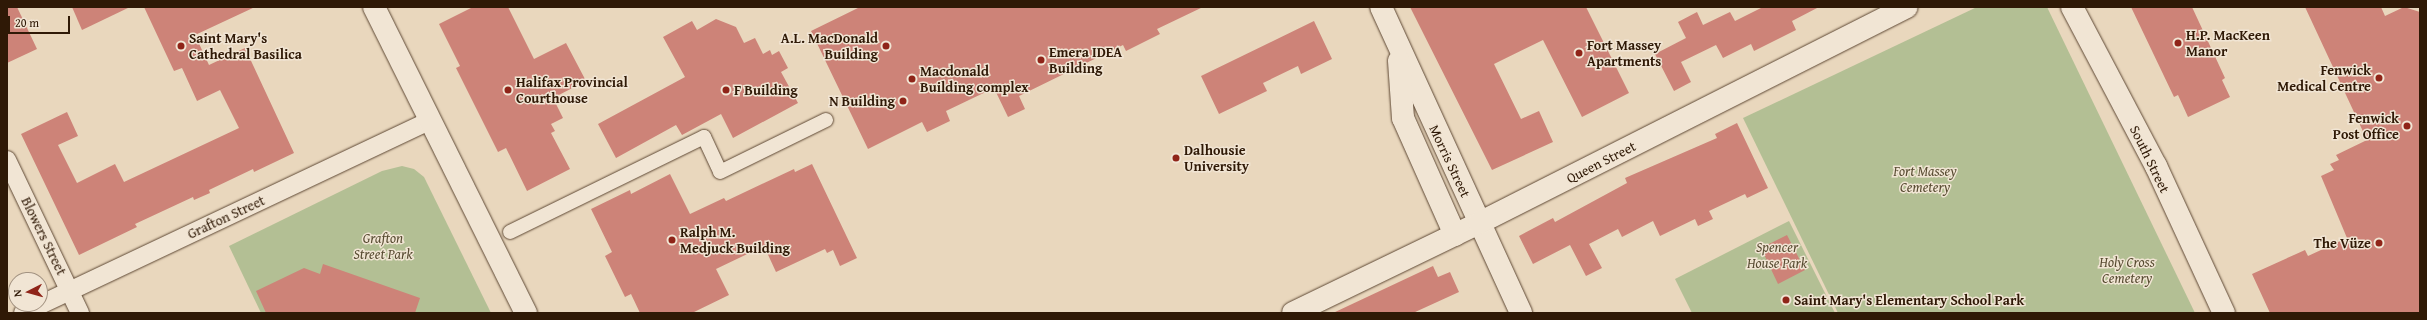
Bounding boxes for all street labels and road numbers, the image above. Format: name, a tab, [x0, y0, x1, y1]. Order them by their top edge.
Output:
street label: Morris Street	[1426, 122, 1474, 200]
street label: South Street	[2126, 123, 2174, 195]
street label: Queen Street	[1564, 137, 1638, 187]
street label: Grafton Street	[185, 192, 267, 242]
street label: Blowers Street	[18, 194, 70, 278]

